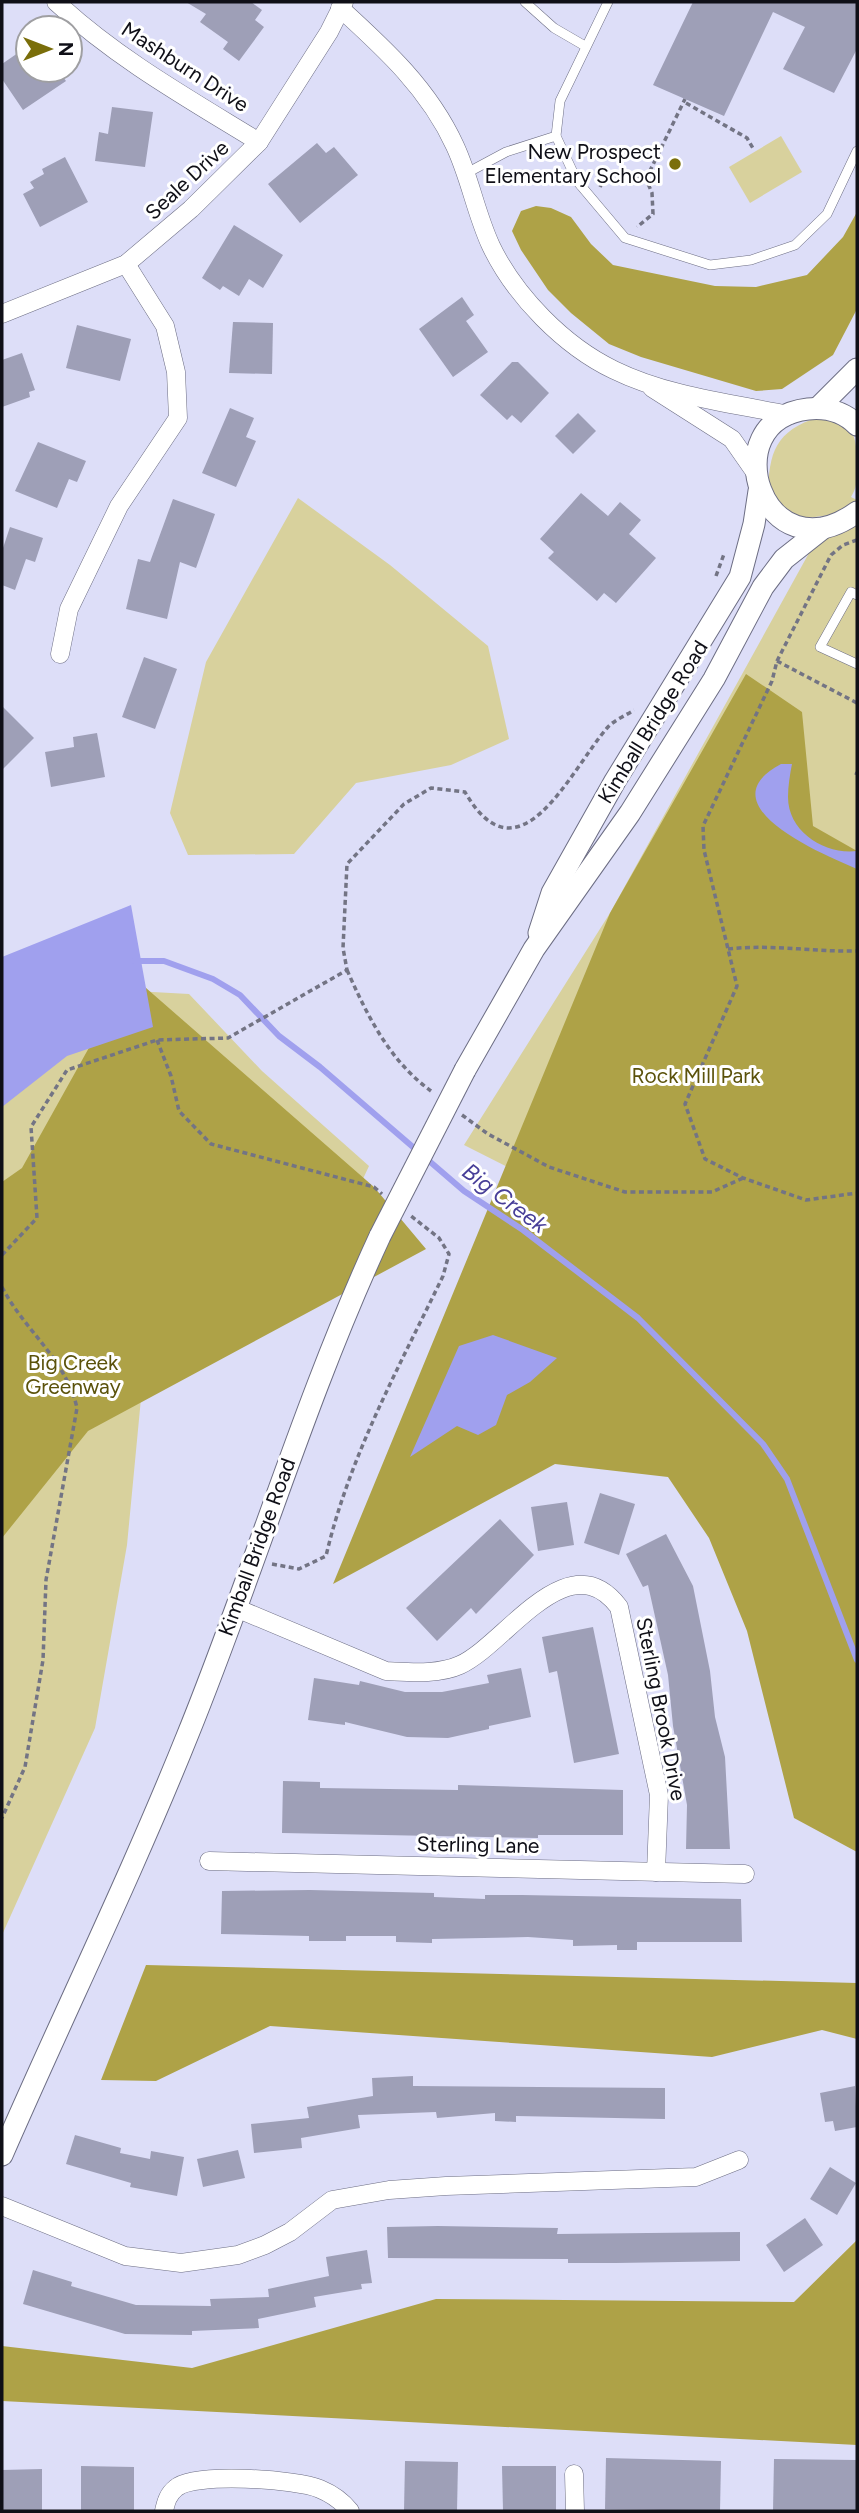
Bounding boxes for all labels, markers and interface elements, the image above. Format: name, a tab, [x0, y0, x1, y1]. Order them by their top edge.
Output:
north arrow	[14, 14, 84, 84]
street label: Mashburn Drive	[117, 16, 254, 117]
text: N	[54, 42, 77, 56]
street label: Seale Drive	[140, 135, 234, 225]
place label: New Prospect Elementary School	[485, 139, 661, 188]
marker: New Prospect Elementary School	[667, 156, 683, 172]
street label: Kimball Bridge Road	[592, 636, 713, 808]
park label: Rock Mill Park	[631, 1063, 761, 1088]
water label: Big Creek	[457, 1157, 554, 1240]
park label: Big Creek Greenway	[25, 1350, 121, 1399]
street label: Kimball Bridge Road	[213, 1454, 300, 1639]
street label: Sterling Brook Drive	[631, 1615, 692, 1803]
street label: Sterling Lane	[416, 1831, 540, 1858]

